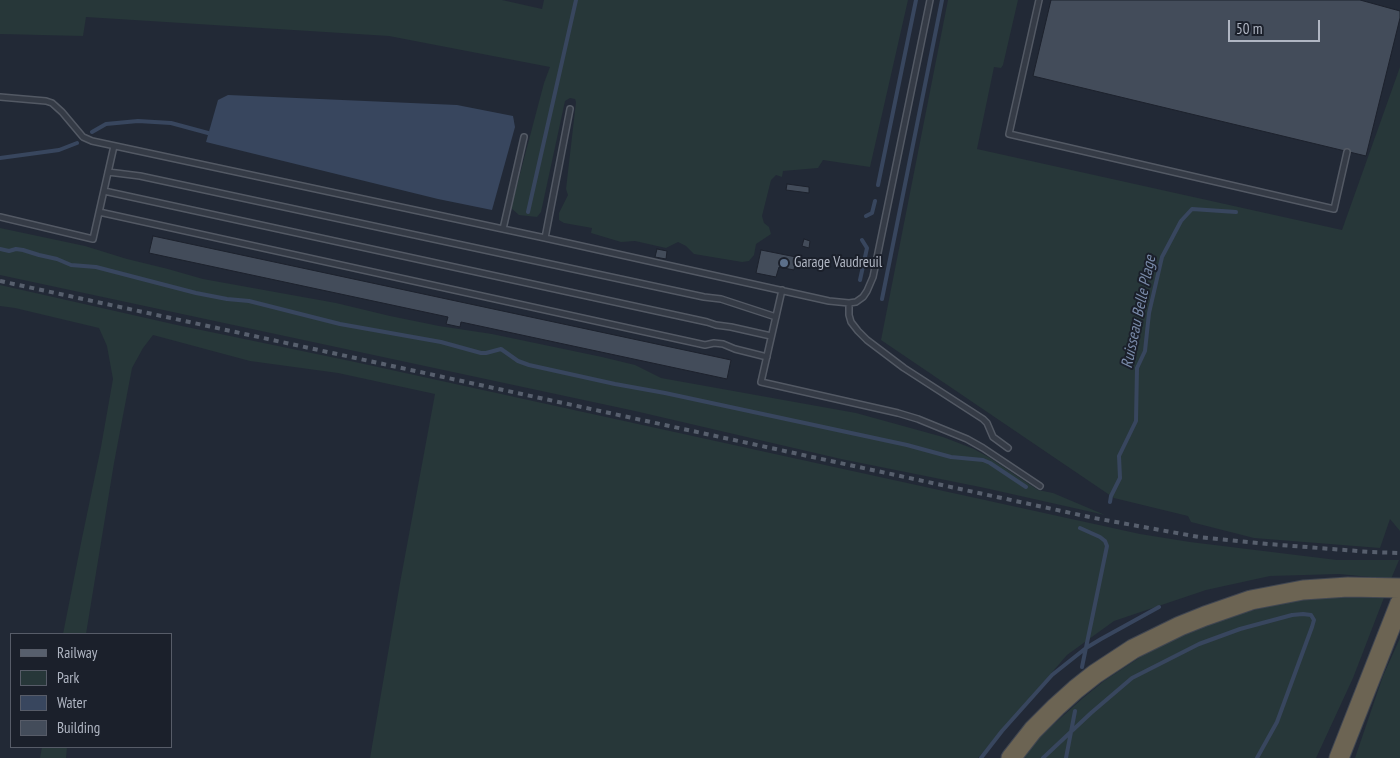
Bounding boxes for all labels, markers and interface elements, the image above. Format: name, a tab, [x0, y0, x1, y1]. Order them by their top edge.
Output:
scale bar	[1230, 10, 1322, 42]
text: 50 m	[1236, 19, 1262, 38]
place label: Garage Vaudreuil	[794, 254, 882, 272]
water label: Ruisseau Belle Plage	[1118, 254, 1160, 370]
marker: Garage Vaudreuil	[778, 257, 790, 269]
legend	[10, 633, 172, 748]
text: Railway	[57, 643, 97, 662]
text: Park	[57, 668, 79, 687]
text: Water	[57, 693, 87, 712]
text: Building	[57, 718, 100, 737]

